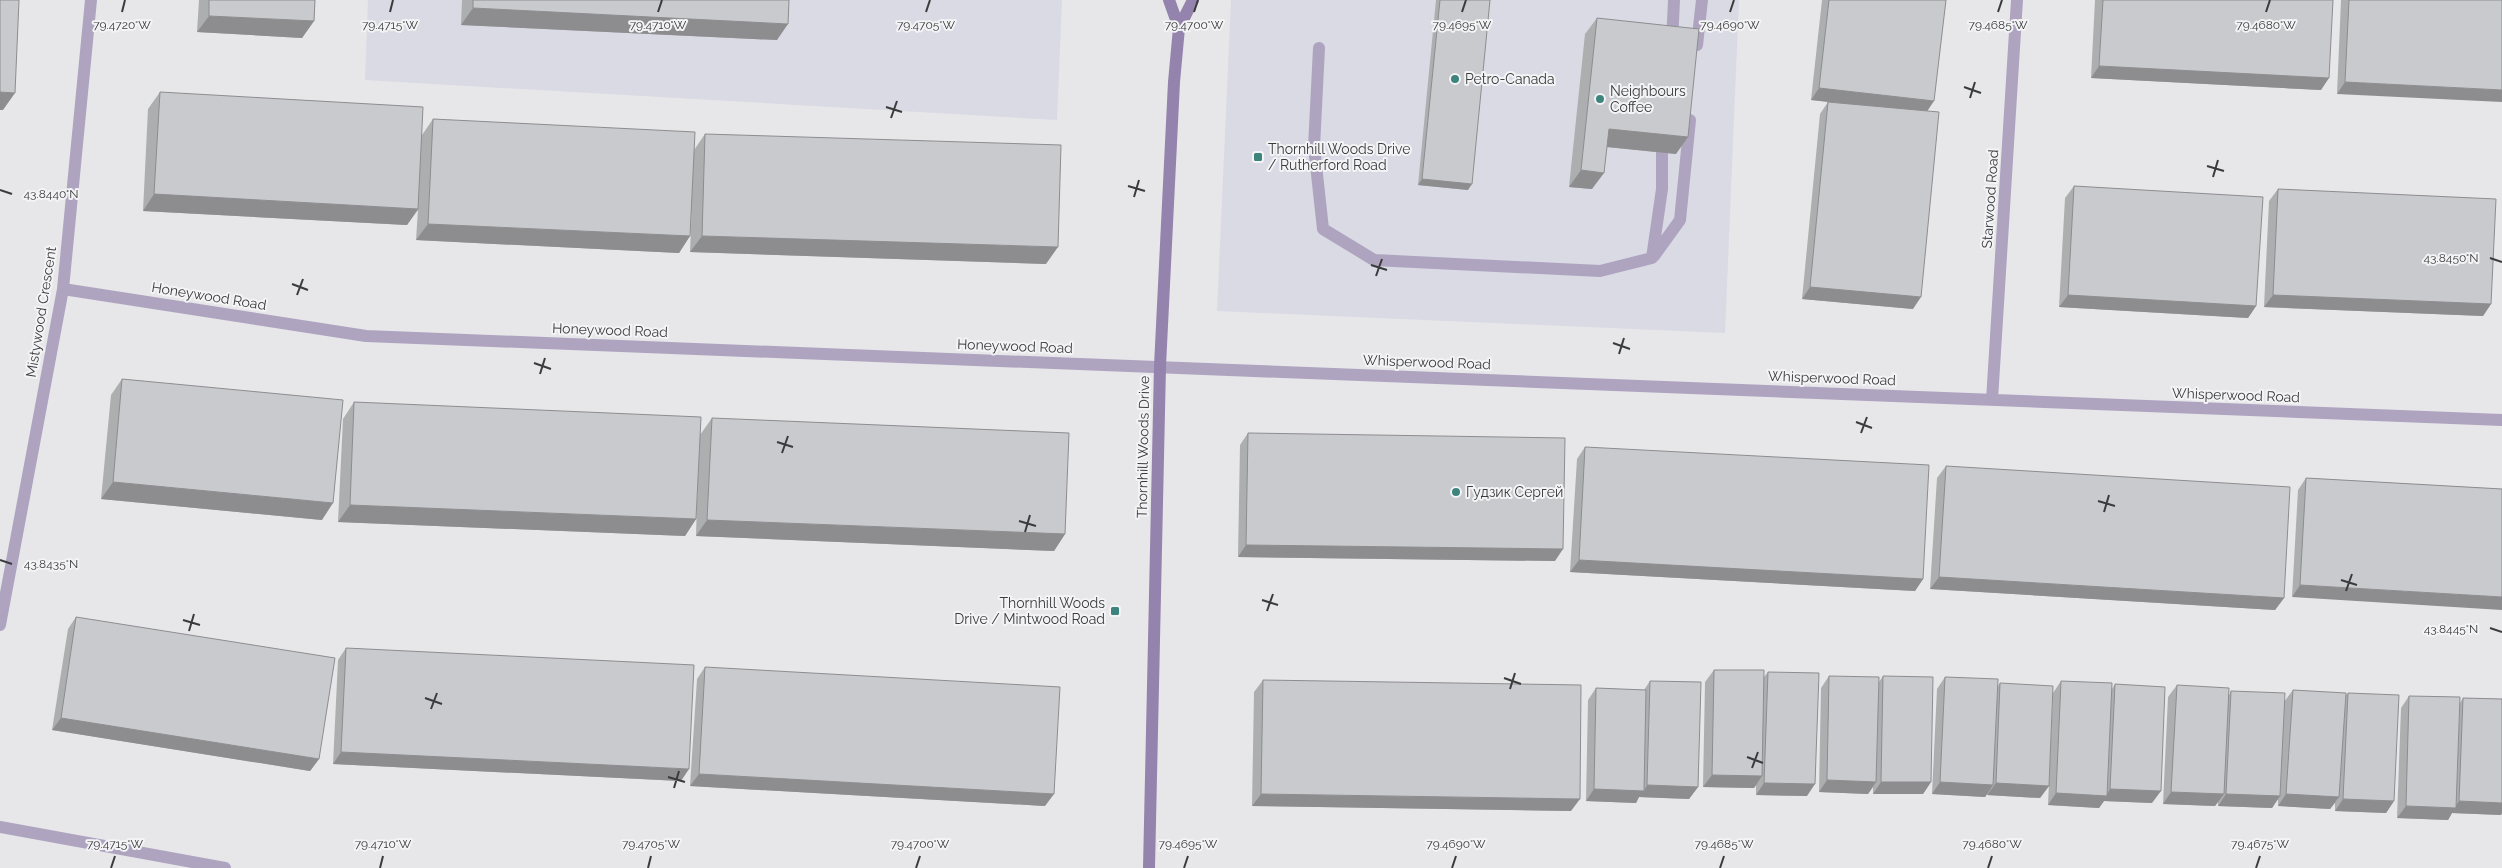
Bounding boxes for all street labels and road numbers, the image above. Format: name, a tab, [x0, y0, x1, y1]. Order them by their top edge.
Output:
street label: Starwood Road	[1979, 149, 2001, 249]
street label: Mistywood Crescent	[23, 245, 59, 379]
street label: Honeywood Road	[150, 279, 268, 313]
street label: Honeywood Road	[552, 320, 668, 340]
street label: Honeywood Road	[957, 336, 1073, 356]
street label: Whisperwood Road	[1363, 352, 1491, 372]
street label: Whisperwood Road	[1768, 368, 1896, 388]
street label: Thornhill Woods Drive	[1134, 376, 1152, 518]
street label: Whisperwood Road	[2172, 385, 2300, 405]

